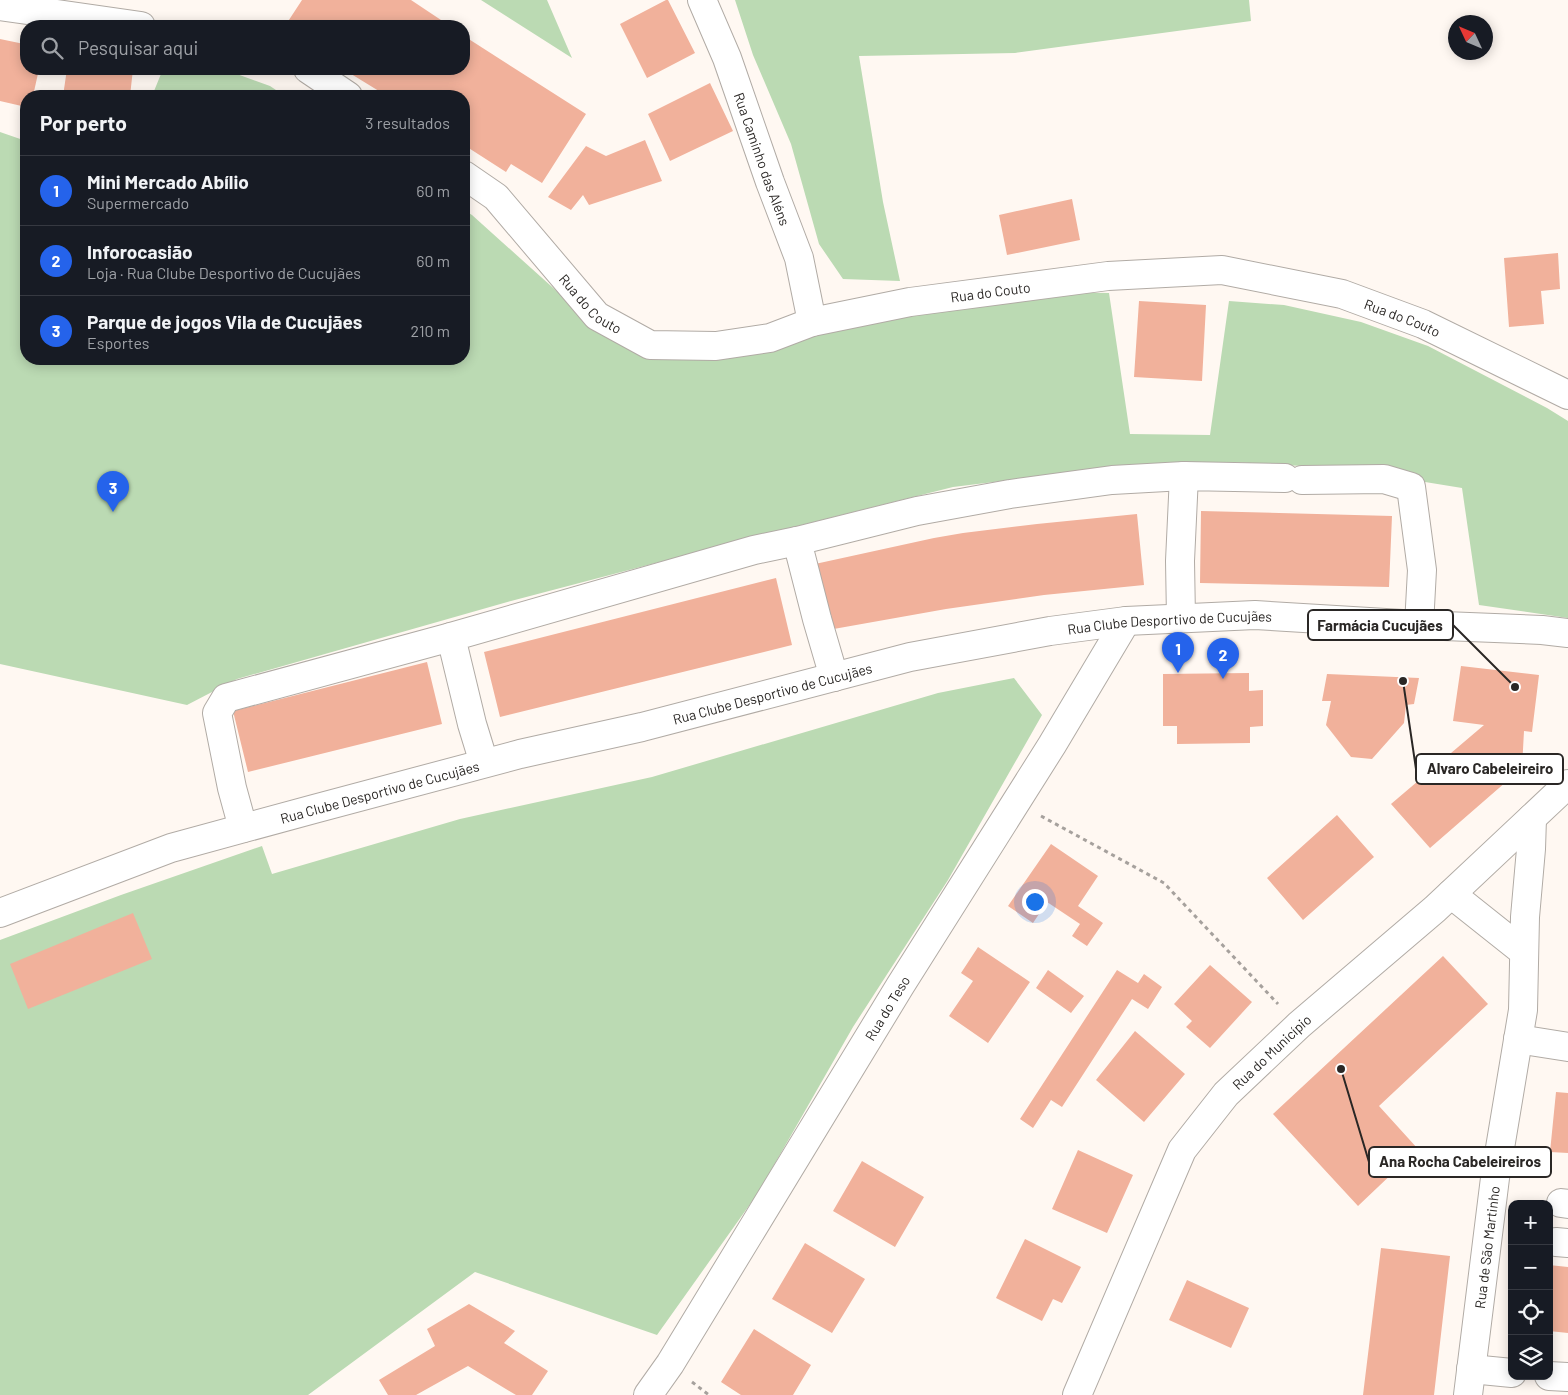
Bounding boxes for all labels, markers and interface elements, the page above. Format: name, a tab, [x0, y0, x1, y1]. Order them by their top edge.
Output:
north arrow	[1448, 15, 1493, 60]
search box	[20, 20, 470, 75]
icon: search	[38, 34, 66, 62]
text: Pesquisar aqui	[78, 36, 198, 59]
street label: Rua Caminho das Aléns	[731, 90, 794, 228]
text: Por perto	[40, 110, 127, 135]
text: 3 resultados	[365, 113, 450, 132]
text: Mini Mercado Abílio	[87, 170, 249, 193]
text: 1	[53, 181, 59, 200]
text: 60 m	[416, 181, 450, 200]
text: Supermercado	[87, 193, 189, 212]
text: Inforocasião	[87, 240, 193, 263]
text: 2	[52, 251, 60, 270]
text: 60 m	[416, 251, 450, 270]
text: Loja · Rua Clube Desportivo de Cucujães	[87, 263, 361, 282]
street label: Rua do Couto	[556, 270, 625, 337]
street label: Rua do Couto	[949, 278, 1031, 305]
street label: Rua do Couto	[1362, 295, 1444, 340]
text: Parque de jogos Vila de Cucujães	[87, 310, 362, 333]
text: 3	[52, 321, 60, 340]
text: 210 m	[411, 321, 450, 340]
text: Esportes	[87, 333, 150, 352]
pin: 3	[97, 471, 129, 512]
street label: Rua Clube Desportivo de Cucujães	[1066, 606, 1273, 637]
callout: Farmácia Cucujães	[1308, 610, 1453, 640]
text: Farmácia Cucujães	[1317, 616, 1443, 634]
pin: 1	[1162, 632, 1194, 673]
pin: 2	[1207, 638, 1239, 679]
street label: Rua Clube Desportivo de Cucujães	[671, 659, 874, 727]
callout: Alvaro Cabeleireiro	[1416, 754, 1563, 784]
street label: Rua Clube Desportivo de Cucujães	[278, 757, 481, 826]
text: Alvaro Cabeleireiro	[1427, 759, 1553, 777]
your location	[1022, 889, 1048, 915]
street label: Rua do Teso	[861, 972, 913, 1043]
street label: Rua do Município	[1228, 1010, 1314, 1092]
callout: Ana Rocha Cabeleireiros	[1369, 1147, 1551, 1177]
text: Ana Rocha Cabeleireiros	[1379, 1152, 1542, 1170]
street label: Rua de São Martinho	[1470, 1185, 1502, 1309]
map controls	[1508, 1200, 1553, 1380]
button: +	[1508, 1200, 1553, 1245]
button: −	[1508, 1245, 1553, 1290]
button: locate	[1508, 1290, 1553, 1335]
button: layers	[1508, 1335, 1553, 1380]

